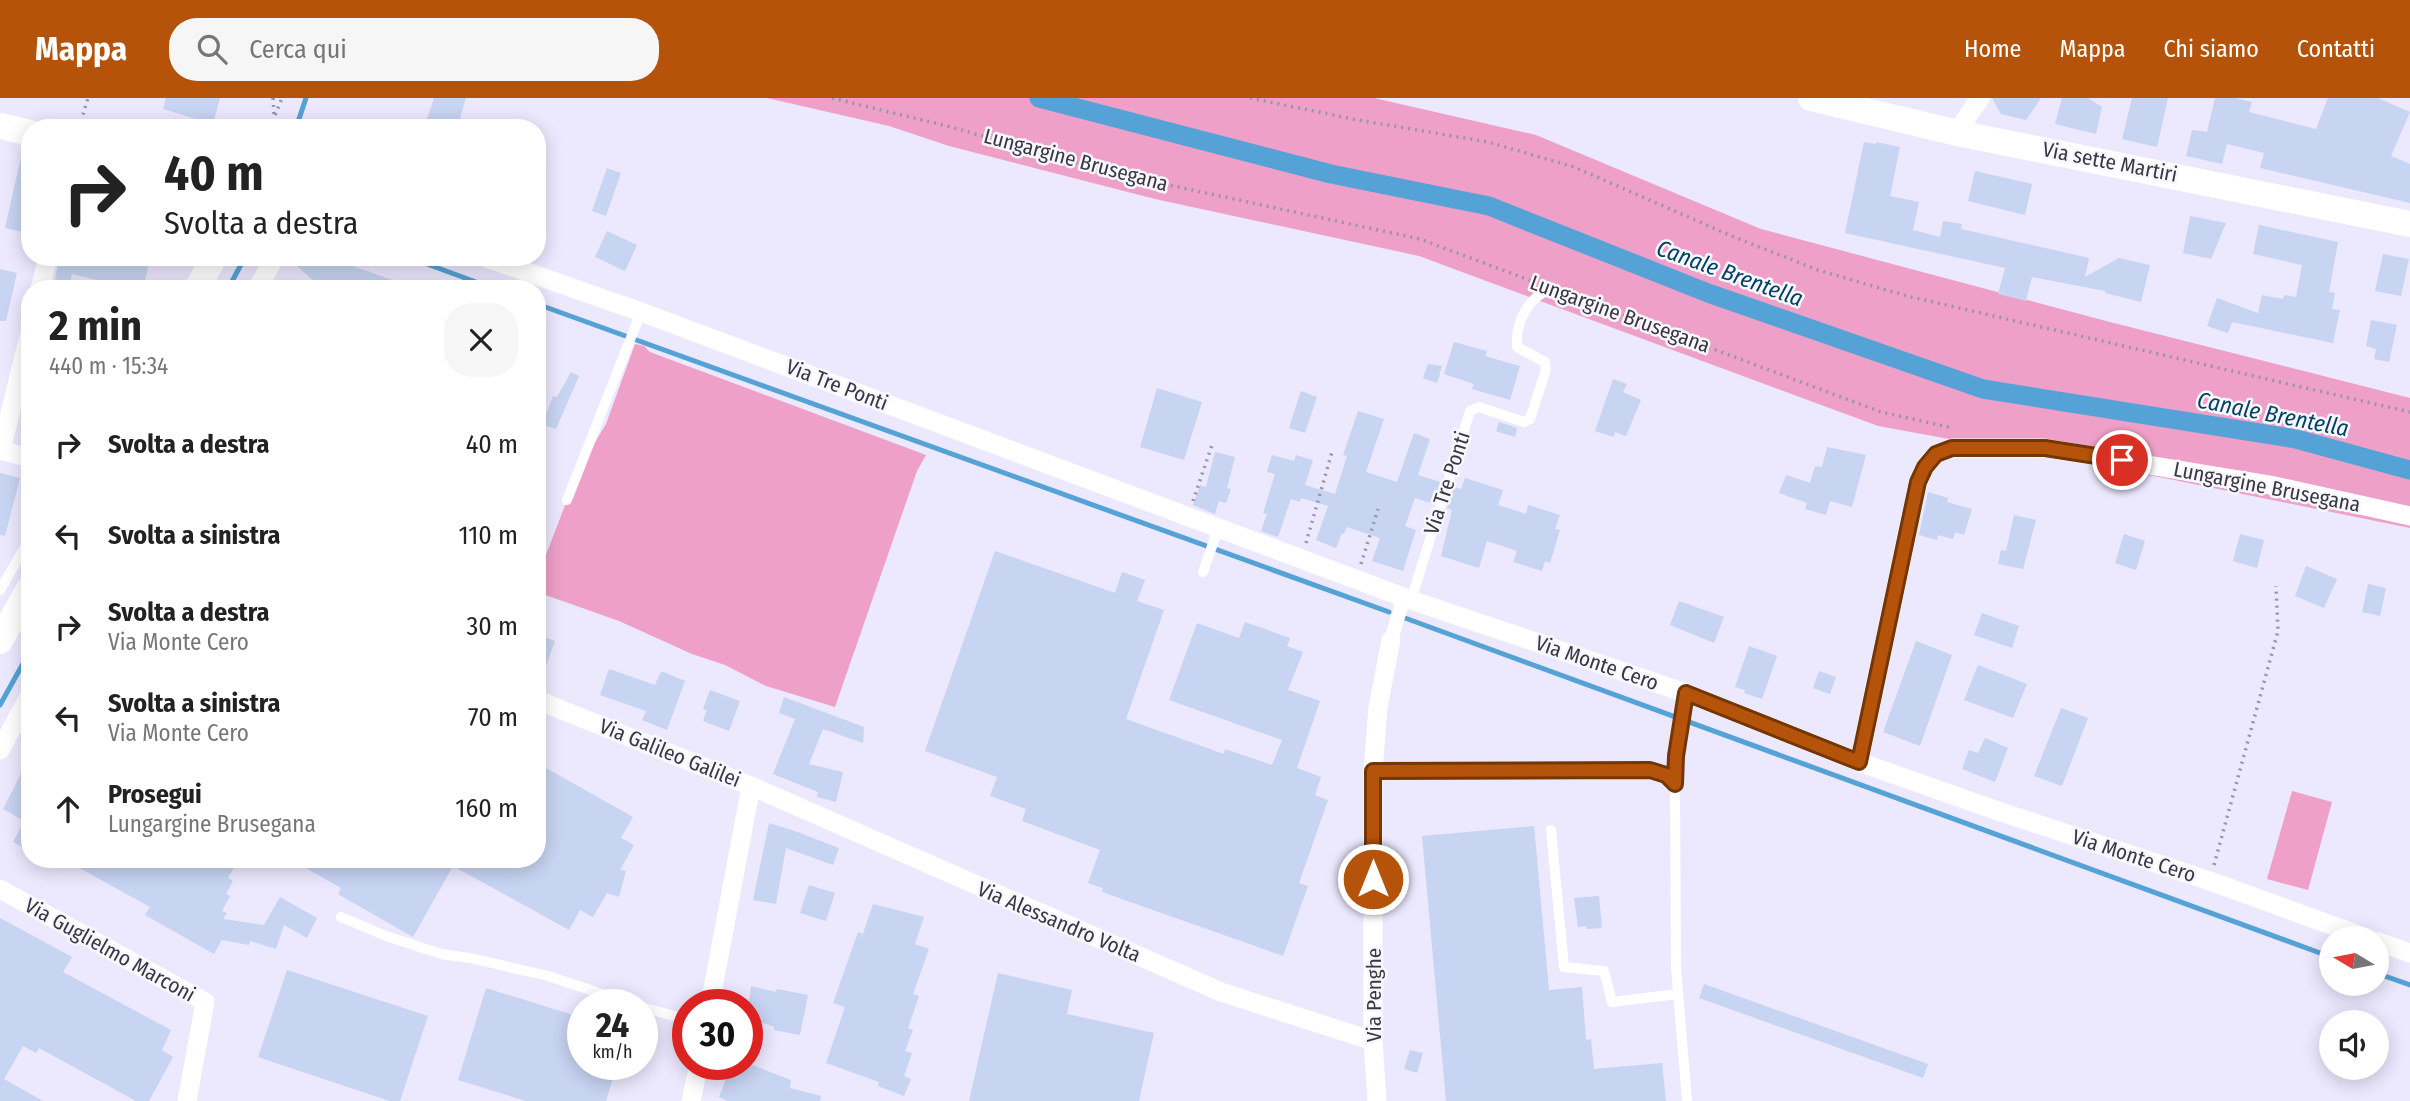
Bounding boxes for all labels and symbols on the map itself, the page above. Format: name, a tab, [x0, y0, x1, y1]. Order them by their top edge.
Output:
street label: Lungargine Brusegana	[981, 123, 1171, 197]
street label: Via sette Martiri	[2040, 136, 2180, 188]
water label: Canale Brentella	[1653, 234, 1807, 312]
street label: Lungargine Brusegana	[1526, 269, 1714, 359]
street label: Via Tre Ponti	[782, 354, 892, 416]
water label: Canale Brentella	[2195, 386, 2351, 442]
street label: Via Tre Ponti	[1418, 428, 1476, 538]
pin	[2092, 430, 2152, 490]
street label: Lungargine Brusegana	[2171, 456, 2363, 518]
street label: Via Monte Cero	[1532, 630, 1662, 696]
street label: Via Galileo Galilei	[596, 713, 744, 793]
street label: Via Monte Cero	[2069, 824, 2199, 888]
position arrow	[1336, 842, 1410, 916]
street label: Via Alessandro Volta	[973, 876, 1145, 968]
street label: Via Guglielmo Marconi	[20, 892, 200, 1008]
north arrow	[2319, 926, 2389, 996]
street label: Via Penghe	[1361, 948, 1387, 1042]
speed limit sign: 30	[672, 989, 763, 1080]

